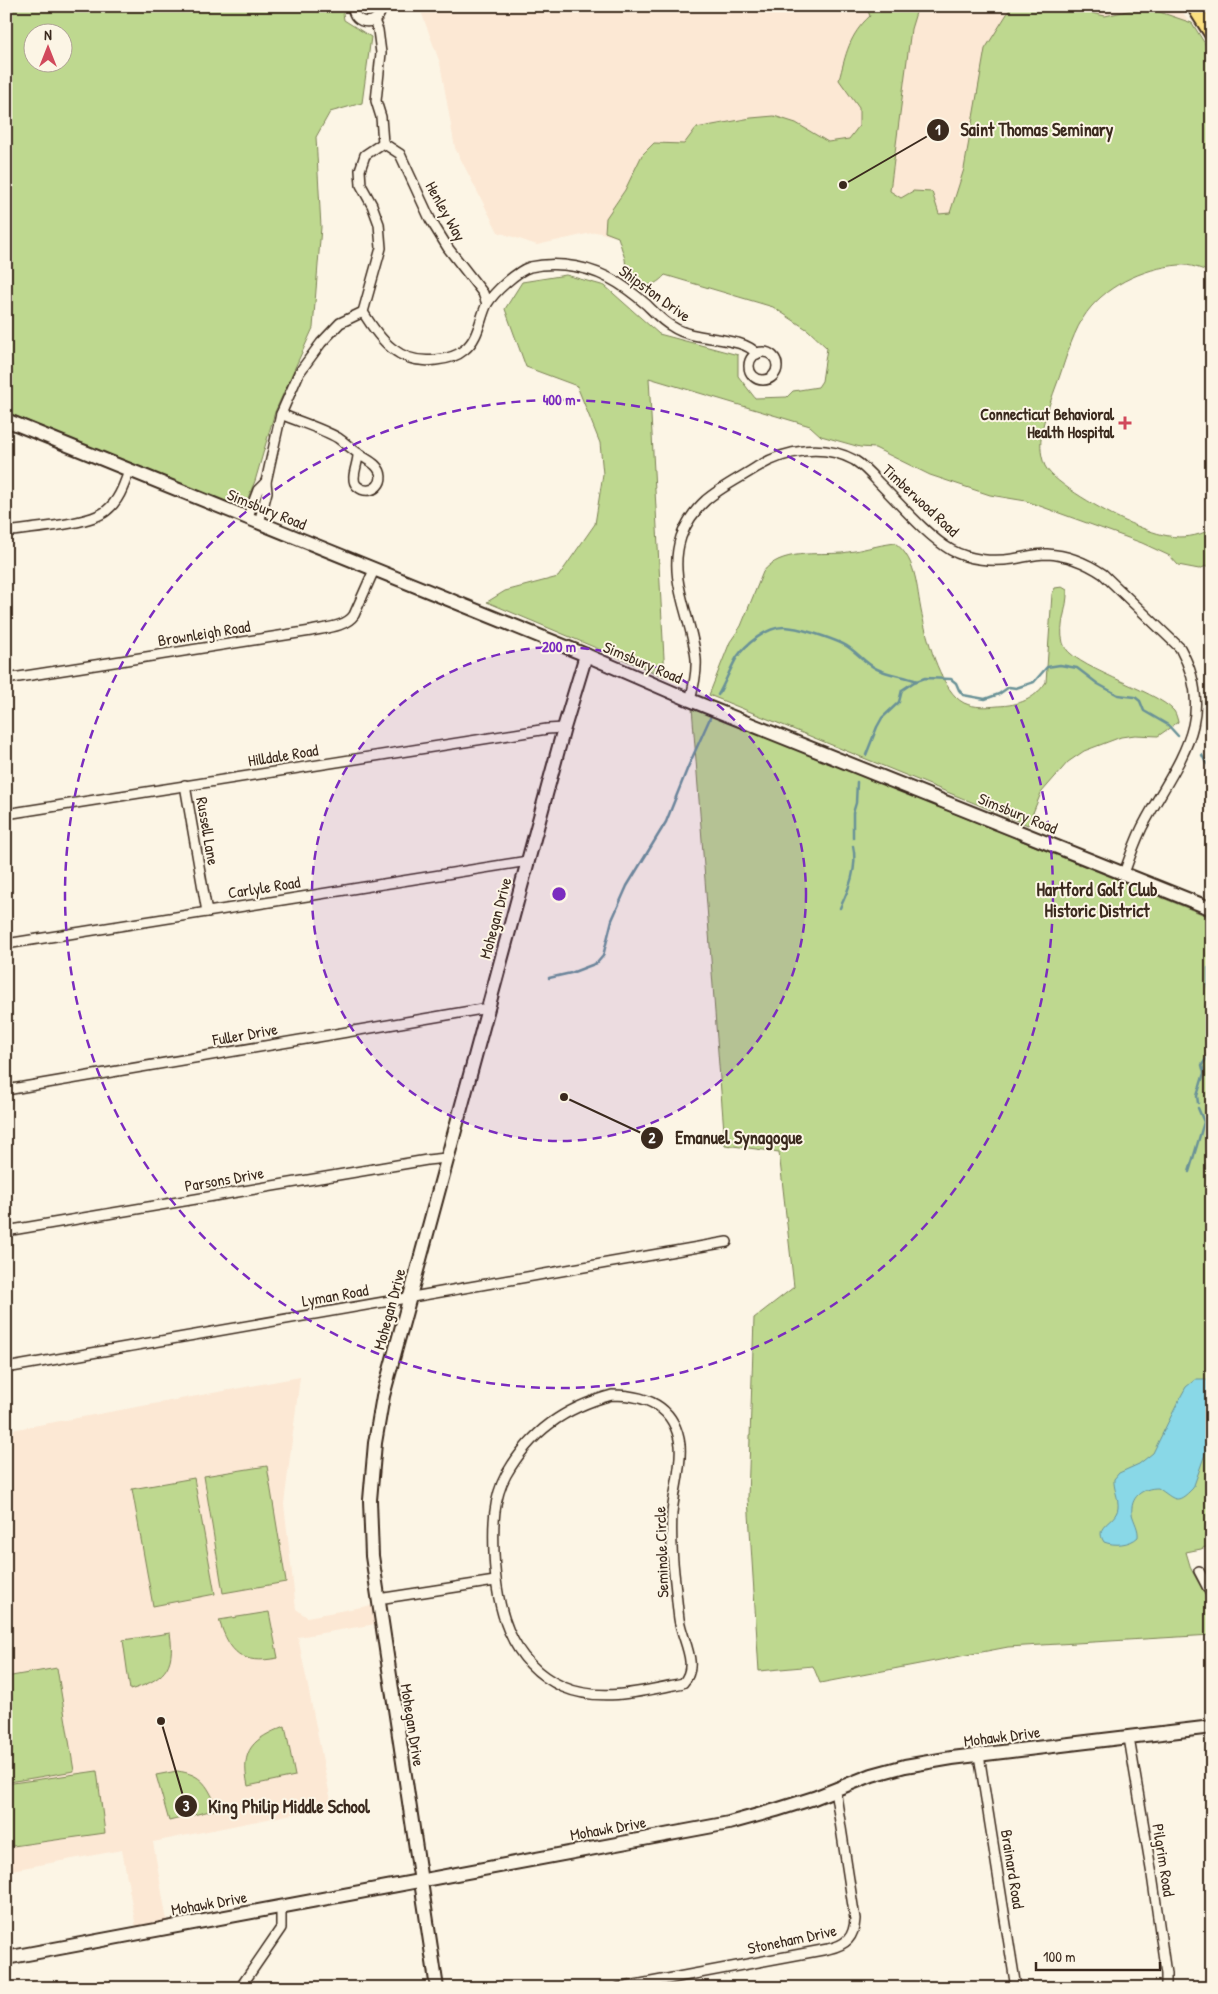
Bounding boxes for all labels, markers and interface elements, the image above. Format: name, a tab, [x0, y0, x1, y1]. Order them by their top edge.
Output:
north arrow	[22, 22, 72, 72]
text: N	[44, 25, 52, 44]
callout: Saint Thomas Seminary	[926, 113, 1124, 146]
text: Saint Thomas Seminary	[961, 117, 1114, 143]
text: 1	[935, 119, 941, 140]
street label: Henley Way	[421, 177, 472, 245]
street label: Shipston Drive	[615, 260, 696, 327]
text: 400 m	[543, 389, 575, 410]
place label: Connecticut Behavioral Health Hospital	[980, 403, 1115, 444]
marker: Connecticut Behavioral Health Hospital	[1118, 416, 1132, 430]
street label: Timberwood Road	[878, 459, 964, 541]
street label: Simsbury Road	[224, 483, 310, 535]
street label: Brownleigh Road	[156, 615, 252, 651]
text: 200 m	[542, 636, 576, 657]
street label: Simsbury Road	[600, 636, 686, 688]
street label: Hilldale Road	[246, 739, 320, 771]
street label: Simsbury Road	[975, 787, 1061, 839]
street label: Russell Lane	[191, 795, 225, 867]
street label: Carlyle Road	[226, 870, 302, 904]
street label: Mohegan Drive	[474, 874, 517, 961]
district label: Hartford Golf Club Historic District	[1037, 877, 1158, 923]
centre of rings	[550, 885, 568, 903]
street label: Fuller Drive	[210, 1017, 280, 1051]
callout: Emanuel Synagogue	[640, 1122, 812, 1155]
text: Emanuel Synagogue	[675, 1125, 804, 1151]
text: 2	[648, 1127, 656, 1148]
street label: Parsons Drive	[183, 1161, 266, 1197]
street label: Mohegan Drive	[368, 1265, 411, 1352]
street label: Lyman Road	[300, 1278, 370, 1312]
street label: Seminole Circle	[648, 1505, 674, 1598]
street label: Mohegan Drive	[396, 1682, 430, 1769]
street label: Mohawk Drive	[963, 1720, 1042, 1752]
callout: King Philip Middle School	[173, 1790, 380, 1823]
text: King Philip Middle School	[208, 1794, 371, 1820]
text: 3	[183, 1795, 190, 1816]
street label: Mohawk Drive	[568, 1810, 648, 1846]
street label: Pilgrim Road	[1147, 1822, 1181, 1898]
street label: Brainard Road	[996, 1828, 1030, 1910]
street label: Mohawk Drive	[169, 1885, 249, 1921]
street label: Stoneham Drive	[745, 1919, 839, 1959]
scale bar	[1036, 1939, 1159, 1971]
text: 100 m	[1043, 1946, 1076, 1967]

